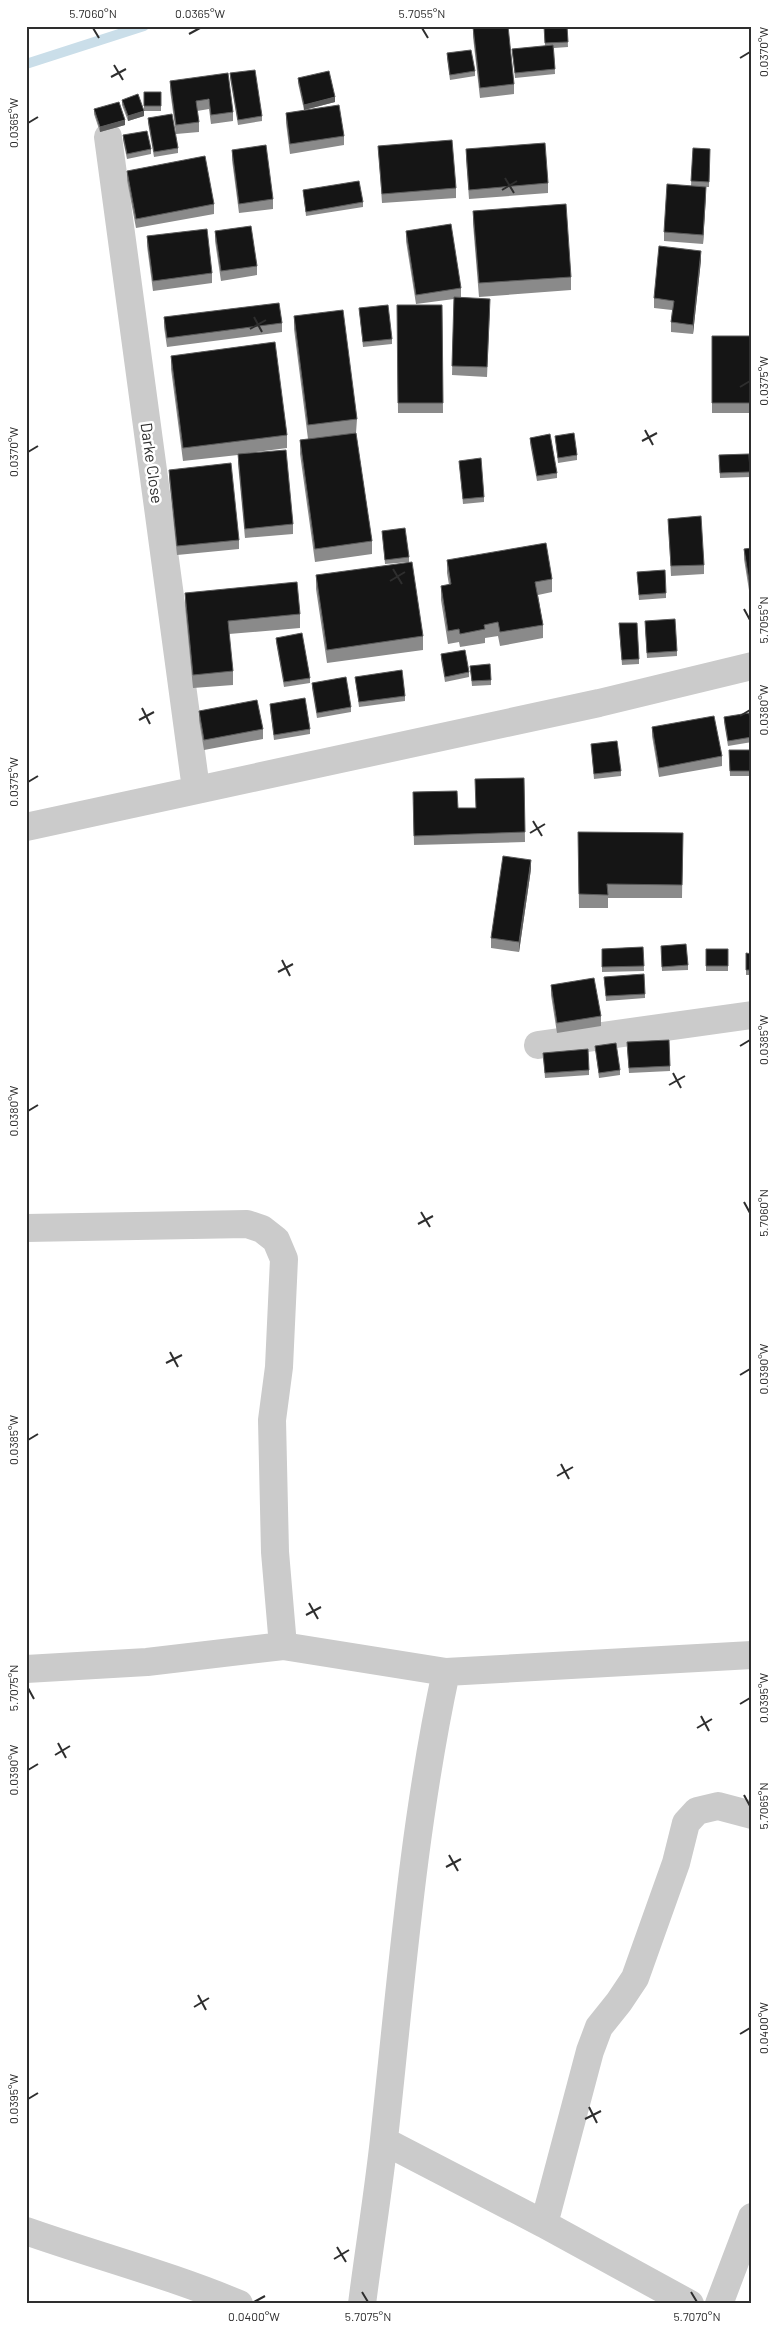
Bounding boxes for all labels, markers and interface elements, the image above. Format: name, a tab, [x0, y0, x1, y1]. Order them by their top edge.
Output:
text: 5.7060°N	[69, 6, 117, 20]
text: 0.0365°W	[175, 6, 226, 20]
text: 5.7055°N	[399, 6, 445, 20]
text: 0.0370°W	[756, 26, 770, 77]
text: 0.0365°W	[6, 97, 20, 148]
text: 0.0375°W	[756, 356, 770, 406]
street label: Darke Close	[137, 421, 168, 505]
text: 0.0370°W	[6, 426, 20, 477]
text: 5.7055°N	[756, 597, 770, 643]
text: 0.0380°W	[756, 684, 770, 735]
text: 0.0375°W	[6, 757, 20, 807]
text: 0.0385°W	[756, 1014, 770, 1065]
text: 0.0380°W	[6, 1085, 20, 1136]
text: 5.7060°N	[756, 1189, 770, 1237]
text: 0.0390°W	[756, 1343, 770, 1394]
text: 0.0385°W	[6, 1414, 20, 1465]
text: 5.7075°N	[6, 1665, 20, 1711]
text: 0.0395°W	[756, 1672, 770, 1723]
text: 0.0390°W	[6, 1744, 20, 1795]
text: 5.7065°N	[756, 1783, 770, 1830]
text: 0.0400°W	[756, 2002, 770, 2054]
text: 0.0395°W	[6, 2073, 20, 2124]
text: 0.0400°W	[228, 2309, 280, 2323]
text: 5.7075°N	[345, 2309, 391, 2323]
text: 5.7070°N	[673, 2309, 721, 2323]

